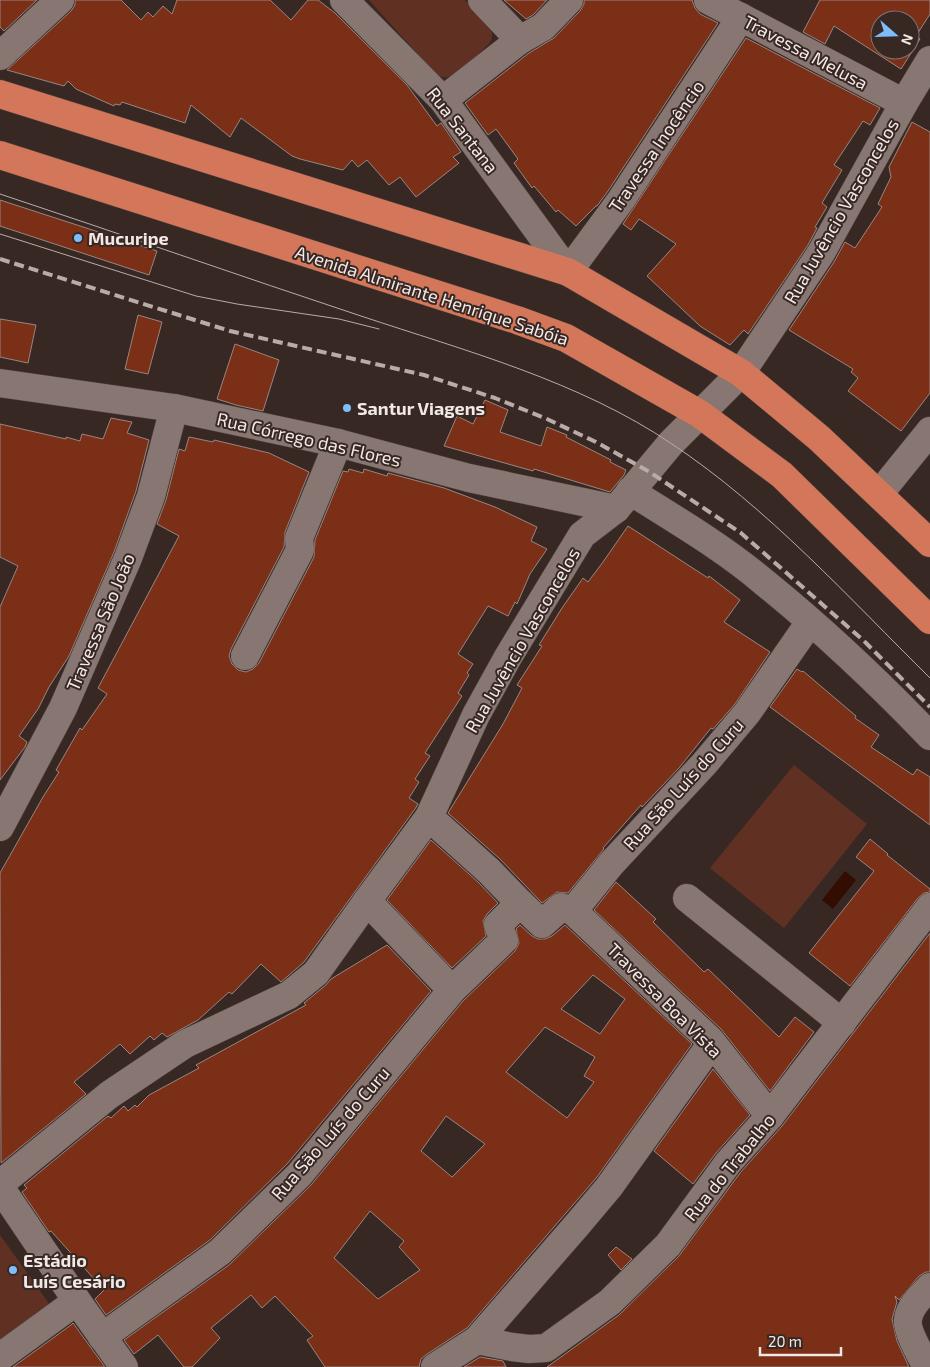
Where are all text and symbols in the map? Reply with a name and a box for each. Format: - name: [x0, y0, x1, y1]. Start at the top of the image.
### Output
- street label: Travessa Melusa: [740, 10, 872, 94]
- north arrow: [870, 10, 920, 60]
- text: N: [898, 32, 917, 47]
- street label: Travessa Inocêncio: [604, 76, 708, 216]
- street label: Rua Santana: [423, 83, 503, 177]
- street label: Rua Juvêncio Vasconcelos: [779, 115, 903, 307]
- place label: Mucuripe: [88, 227, 169, 249]
- marker: Mucuripe: [72, 232, 84, 244]
- street label: Avenida Almirante Henrique Sabóia: [292, 240, 572, 350]
- place label: Santur Viagens: [357, 397, 485, 419]
- marker: Santur Viagens: [341, 402, 353, 414]
- street label: Rua Córrego das Flores: [215, 407, 403, 471]
- street label: Rua Juvêncio Vasconcelos: [460, 544, 584, 736]
- street label: Travessa São João: [61, 550, 139, 694]
- street label: Rua São Luís do Curu: [618, 714, 748, 854]
- street label: Travessa Boa Vista: [603, 938, 727, 1062]
- street label: Rua São Luís do Curu: [266, 1062, 394, 1204]
- street label: Rua do Trabalho: [679, 1109, 779, 1225]
- place label: Estádio Luís Cesário: [23, 1249, 126, 1292]
- marker: Estádio Luís Cesário: [7, 1264, 19, 1276]
- scale bar: [760, 1324, 841, 1356]
- text: 20 m: [768, 1332, 802, 1350]

